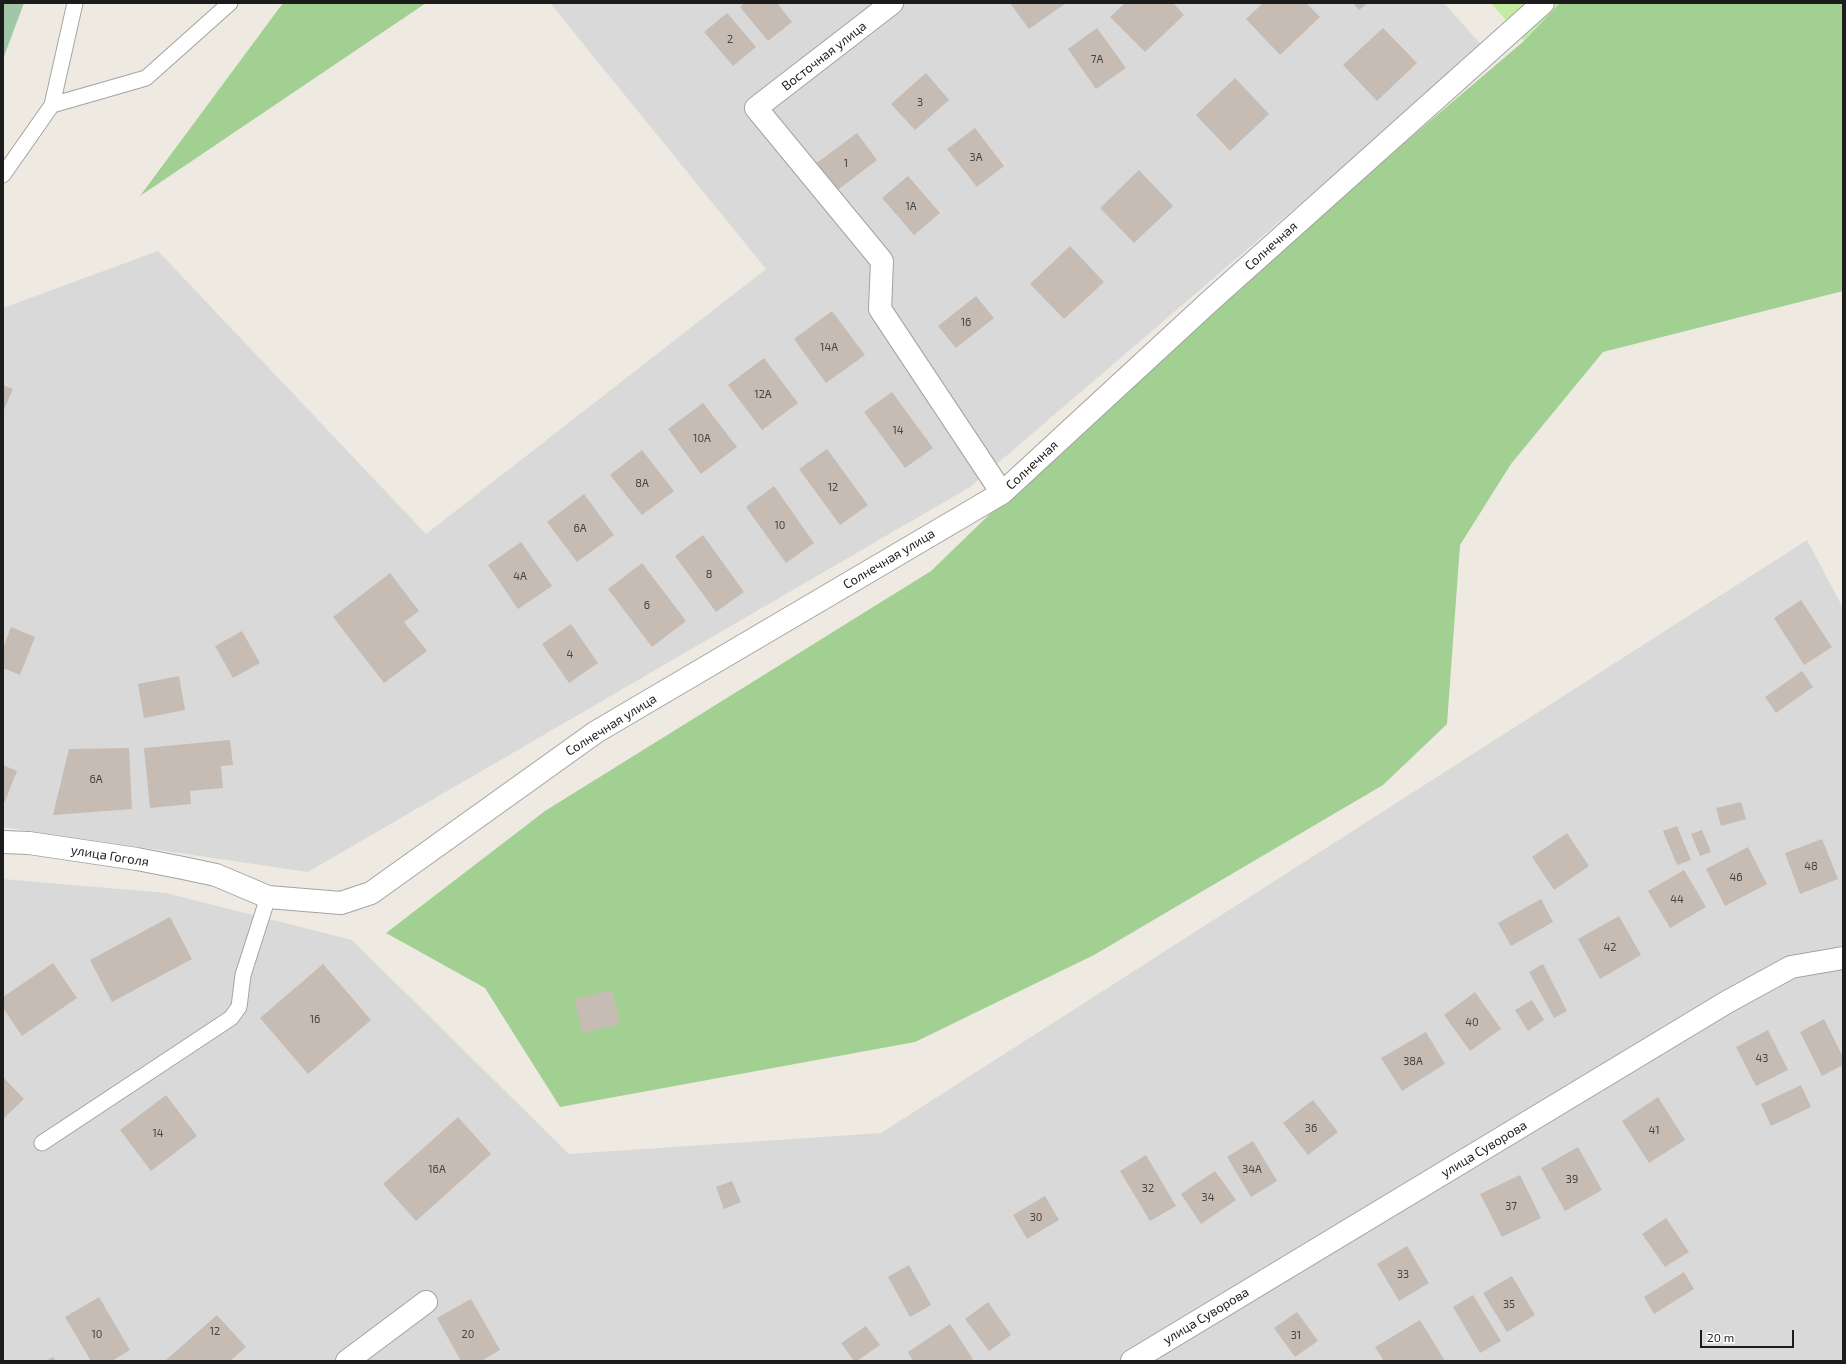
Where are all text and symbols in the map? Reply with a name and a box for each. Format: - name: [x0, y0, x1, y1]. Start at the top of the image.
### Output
- street label: Восточная улица: [778, 18, 870, 94]
- house number: 2: [727, 32, 733, 46]
- house number: 7А: [1091, 52, 1103, 66]
- house number: 3: [917, 95, 923, 109]
- house number: 3А: [970, 150, 982, 164]
- house number: 1: [844, 156, 848, 170]
- house number: 1А: [905, 199, 917, 213]
- street label: Солнечная: [1242, 218, 1300, 274]
- house number: 16: [961, 315, 971, 329]
- house number: 14А: [820, 340, 838, 354]
- house number: 12А: [754, 387, 772, 401]
- house number: 14: [892, 423, 904, 437]
- house number: 10А: [693, 431, 711, 445]
- street label: Солнечная: [1003, 437, 1061, 493]
- house number: 8А: [635, 476, 649, 490]
- house number: 12: [828, 480, 838, 494]
- house number: 10: [774, 518, 786, 532]
- house number: 6А: [573, 521, 587, 535]
- street label: Солнечная улица: [840, 525, 938, 593]
- house number: 8: [706, 567, 712, 581]
- house number: 4А: [513, 569, 527, 583]
- house number: 6: [644, 598, 650, 612]
- house number: 4: [567, 647, 573, 661]
- street label: Солнечная улица: [563, 691, 659, 759]
- house number: 6А: [89, 772, 103, 786]
- street label: улица Гоголя: [70, 842, 150, 870]
- house number: 48: [1804, 859, 1818, 873]
- house number: 46: [1729, 870, 1743, 884]
- house number: 44: [1670, 892, 1684, 906]
- house number: 42: [1604, 940, 1616, 954]
- house number: 16: [310, 1012, 320, 1026]
- house number: 40: [1465, 1015, 1479, 1029]
- house number: 43: [1756, 1051, 1768, 1065]
- house number: 38А: [1403, 1054, 1423, 1068]
- street label: улица Суворова: [1438, 1117, 1530, 1181]
- house number: 36: [1305, 1121, 1317, 1135]
- house number: 41: [1648, 1123, 1660, 1137]
- house number: 14: [152, 1126, 164, 1140]
- house number: 16А: [428, 1162, 446, 1176]
- house number: 34А: [1242, 1162, 1262, 1176]
- house number: 39: [1566, 1172, 1578, 1186]
- house number: 32: [1142, 1181, 1154, 1195]
- house number: 34: [1202, 1190, 1214, 1204]
- house number: 37: [1505, 1199, 1517, 1213]
- house number: 30: [1030, 1210, 1042, 1224]
- house number: 33: [1397, 1267, 1409, 1281]
- street label: улица Суворова: [1160, 1284, 1252, 1348]
- house number: 35: [1503, 1297, 1515, 1311]
- scale bar: [1702, 1322, 1796, 1348]
- house number: 12: [210, 1324, 220, 1338]
- house number: 10: [91, 1327, 103, 1341]
- house number: 20: [462, 1327, 474, 1341]
- house number: 31: [1291, 1328, 1301, 1342]
- text: 20 m: [1707, 1330, 1734, 1344]

